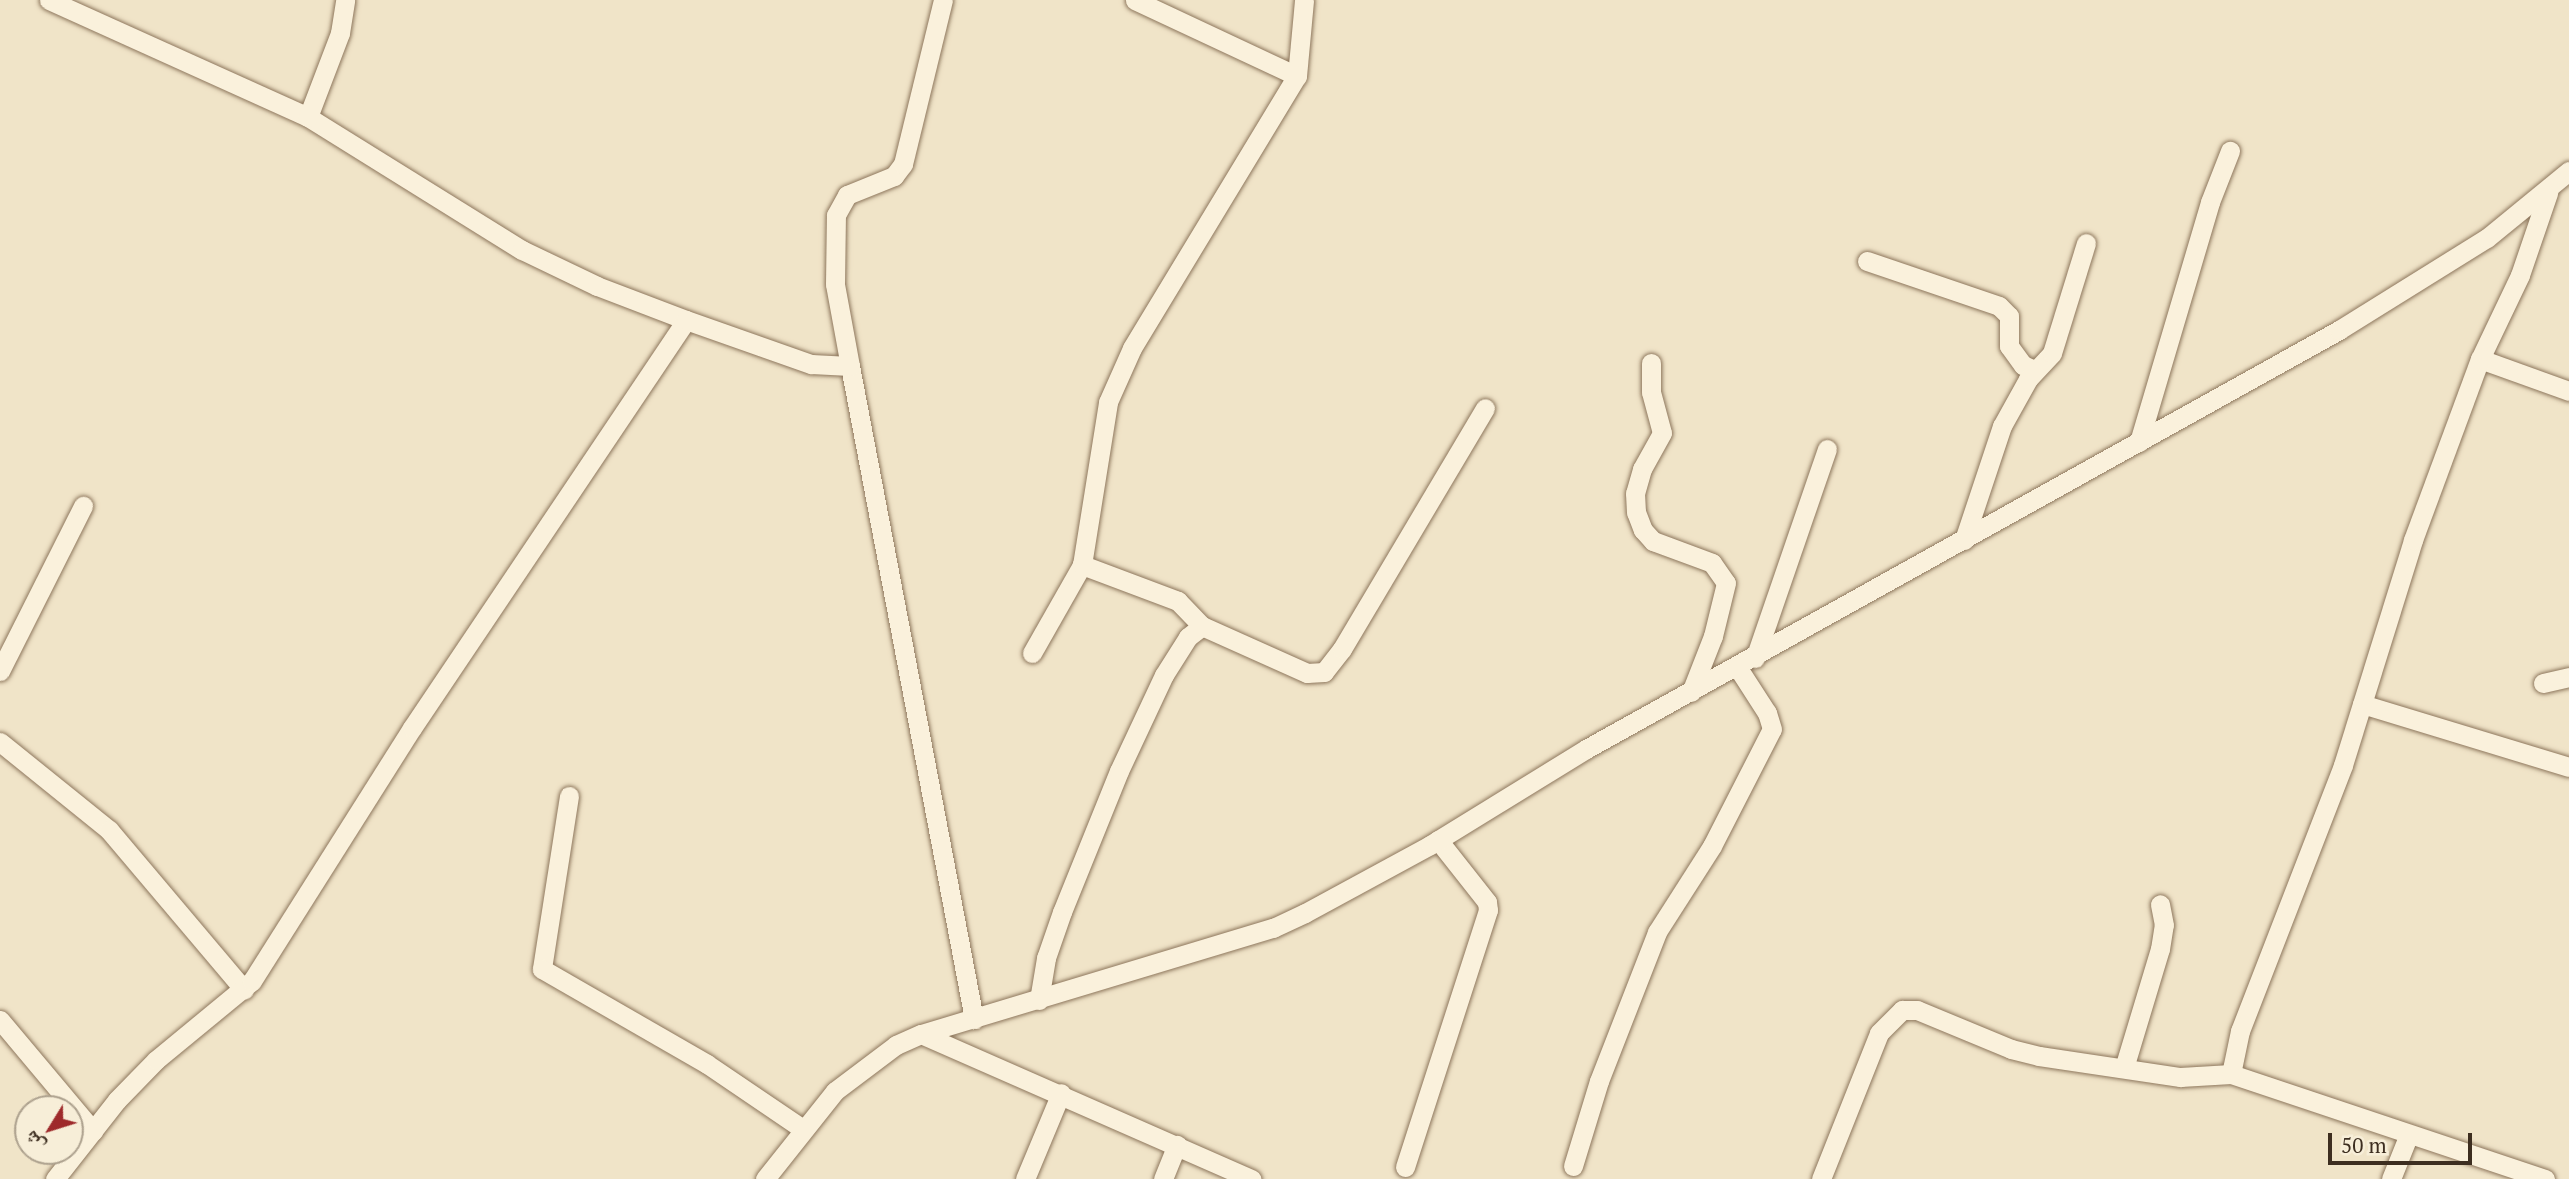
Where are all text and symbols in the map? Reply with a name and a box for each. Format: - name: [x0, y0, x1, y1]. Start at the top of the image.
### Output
- north arrow: [14, 1095, 84, 1165]
- scale bar: [2331, 1120, 2474, 1164]
- text: ش: [18, 1126, 50, 1158]
- text: 50 m: [2341, 1131, 2387, 1159]

